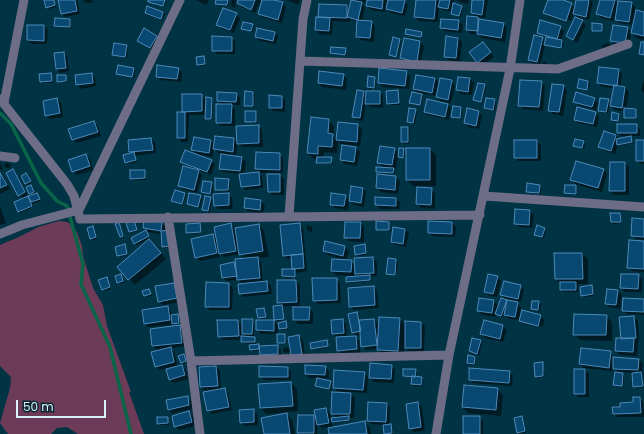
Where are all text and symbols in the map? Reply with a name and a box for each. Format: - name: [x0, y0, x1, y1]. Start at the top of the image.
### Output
- scale bar: [18, 392, 108, 418]
- text: 50 m: [23, 398, 54, 415]

